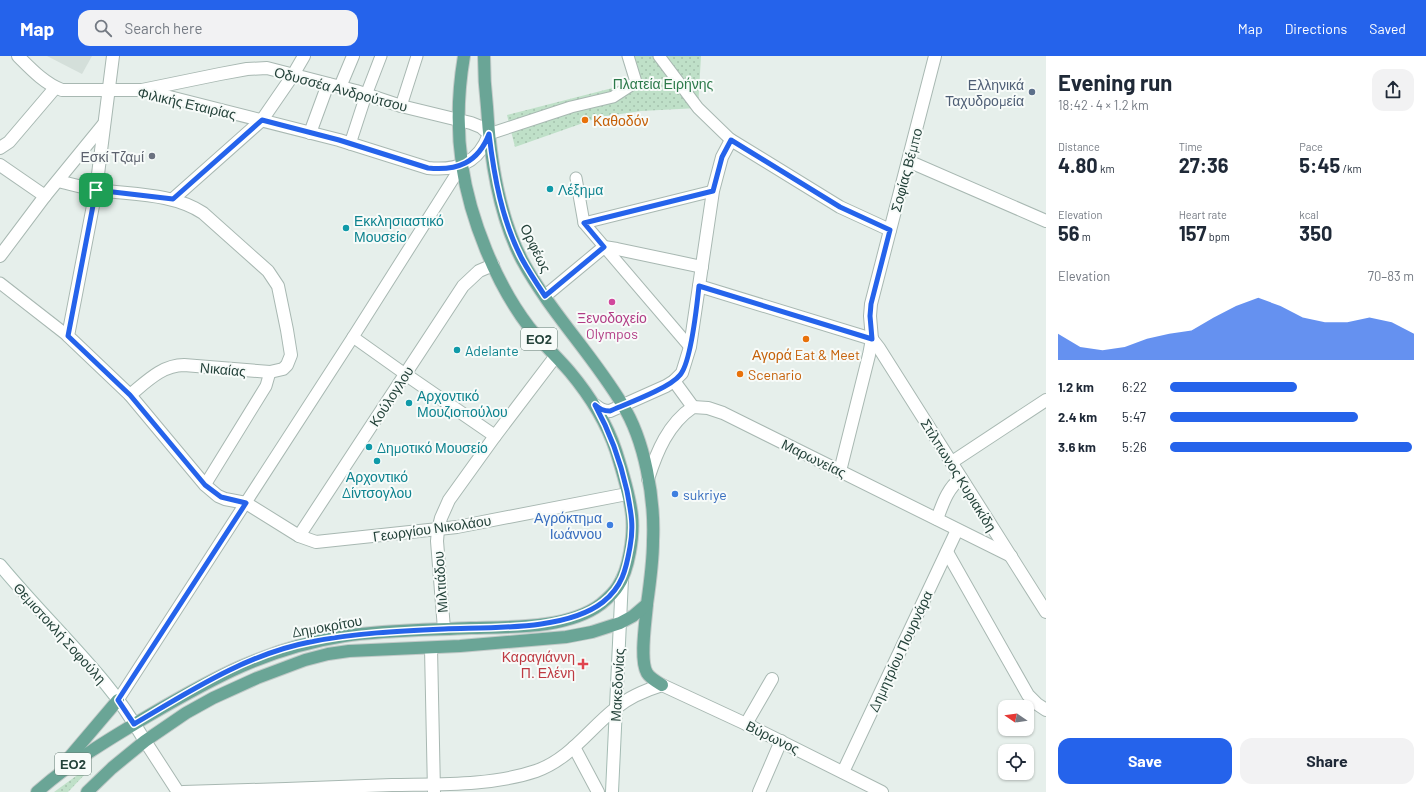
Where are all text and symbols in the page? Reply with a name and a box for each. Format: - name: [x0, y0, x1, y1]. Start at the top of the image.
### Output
- search box: [78, 10, 358, 46]
- text: Map: [20, 17, 54, 40]
- icon: search: [92, 17, 114, 39]
- text: Search here: [124, 19, 202, 37]
- text: Map: [1238, 20, 1263, 37]
- text: Directions: [1285, 20, 1347, 37]
- text: Saved: [1369, 20, 1406, 37]
- street label: Οδυσσέα Ανδρούτσου: [272, 63, 410, 115]
- text: Evening run: [1058, 69, 1172, 95]
- button: share: [1372, 69, 1414, 111]
- park label: Πλατεία Ειρήνης: [613, 75, 714, 92]
- place label: Ελληνικά Ταχυδρομεία: [945, 76, 1024, 109]
- street label: Φιλικής Εταιρίας: [136, 83, 238, 123]
- marker: Ελληνικά Ταχυδρομεία: [1027, 87, 1037, 97]
- text: 18:42 · 4 × 1.2 km: [1058, 97, 1149, 113]
- place label: Καθοδόν: [593, 112, 648, 129]
- marker: Καθοδόν: [580, 115, 590, 125]
- street label: Σοφίας Βέμπο: [887, 126, 925, 214]
- text: Distance: [1058, 140, 1100, 153]
- text: Time: [1179, 140, 1202, 153]
- text: Pace: [1299, 140, 1323, 153]
- place label: Εσκί Τζαμί: [80, 148, 144, 165]
- marker: Εσκί Τζαμί: [147, 151, 157, 161]
- text: 4.80: [1058, 153, 1098, 177]
- text: 27:36: [1179, 153, 1229, 177]
- text: 5:45: [1299, 153, 1340, 177]
- text: km: [1098, 162, 1115, 175]
- text: /km: [1340, 162, 1362, 175]
- pin: [79, 173, 113, 207]
- icon: arrive: [85, 179, 107, 201]
- place label: Λέξημα: [558, 181, 603, 198]
- marker: Λέξημα: [545, 184, 555, 194]
- text: Elevation: [1058, 208, 1102, 221]
- text: Heart rate: [1179, 208, 1227, 221]
- text: kcal: [1299, 208, 1319, 221]
- place label: Εκκλησιαστικό Μουσείο: [354, 212, 444, 245]
- street label: Ορφέως: [517, 221, 555, 275]
- text: 56: [1058, 221, 1080, 245]
- text: 157: [1179, 221, 1206, 245]
- text: 350: [1299, 221, 1332, 245]
- marker: Εκκλησιαστικό Μουσείο: [341, 223, 351, 233]
- text: m: [1080, 230, 1091, 243]
- text: bpm: [1206, 230, 1230, 243]
- text: Elevation: [1058, 268, 1110, 284]
- text: 70–83 m: [1368, 268, 1414, 284]
- marker: Ξενοδοχείο Olympos: [607, 297, 617, 307]
- place label: Ξενοδοχείο Olympos: [577, 309, 647, 342]
- road number: ΕΟ2: [521, 328, 557, 350]
- marker: Αγορά Eat & Meet: [801, 334, 811, 344]
- place label: Adelante: [465, 342, 519, 359]
- marker: Adelante: [452, 345, 462, 355]
- place label: Αγορά Eat & Meet: [752, 346, 860, 363]
- street label: Νικαίας: [199, 359, 247, 379]
- street label: Κούλογλου: [365, 363, 417, 429]
- place label: Scenario: [748, 366, 802, 383]
- marker: Scenario: [735, 369, 745, 379]
- text: 1.2 km: [1058, 379, 1094, 395]
- text: 6:22: [1122, 379, 1147, 395]
- place label: Αρχοντικό Μουζιοπούλου: [417, 387, 508, 420]
- marker: Αρχοντικό Μουζιοπούλου: [404, 398, 414, 408]
- text: 2.4 km: [1058, 409, 1097, 425]
- text: 5:47: [1122, 409, 1146, 425]
- street label: Στίλπωνος Κυριακίδη: [917, 415, 1001, 535]
- street label: Μαρωνείας: [779, 435, 849, 481]
- place label: Δημοτικό Μουσείο: [377, 439, 488, 456]
- text: 3.6 km: [1058, 439, 1096, 455]
- text: 5:26: [1122, 439, 1147, 455]
- marker: Δημοτικό Μουσείο: [364, 442, 374, 452]
- marker: Αρχοντικό Δίντσογλου: [372, 456, 382, 466]
- place label: Αρχοντικό Δίντσογλου: [342, 468, 412, 501]
- place label: sukriye: [683, 486, 727, 503]
- marker: sukriye: [670, 489, 680, 499]
- place label: Αγρόκτημα Ιωάννου: [534, 509, 602, 542]
- street label: Γεωργίου Νικολάου: [372, 511, 492, 545]
- marker: Αγρόκτημα Ιωάννου: [605, 520, 615, 530]
- street label: Μιλτιάδου: [429, 551, 451, 613]
- street label: Θεμιστοκλή Σοφούλη: [10, 579, 110, 687]
- street label: Δημητρίου Πουρνάρα: [864, 588, 936, 714]
- street label: Δημοκρίτου: [291, 611, 363, 641]
- place label: Καραγιάννη Π. Ελένη: [502, 648, 575, 681]
- street label: Μακεδονίας: [607, 648, 627, 722]
- marker: Καραγιάννη Π. Ελένη: [578, 659, 588, 669]
- north arrow: [998, 700, 1034, 736]
- map controls: [998, 700, 1034, 780]
- street label: Βύρωνος: [743, 717, 803, 757]
- button: Save: [1058, 738, 1232, 784]
- button: Share: [1240, 738, 1414, 784]
- button: locate: [998, 744, 1034, 780]
- road number: ΕΟ2: [55, 753, 91, 775]

